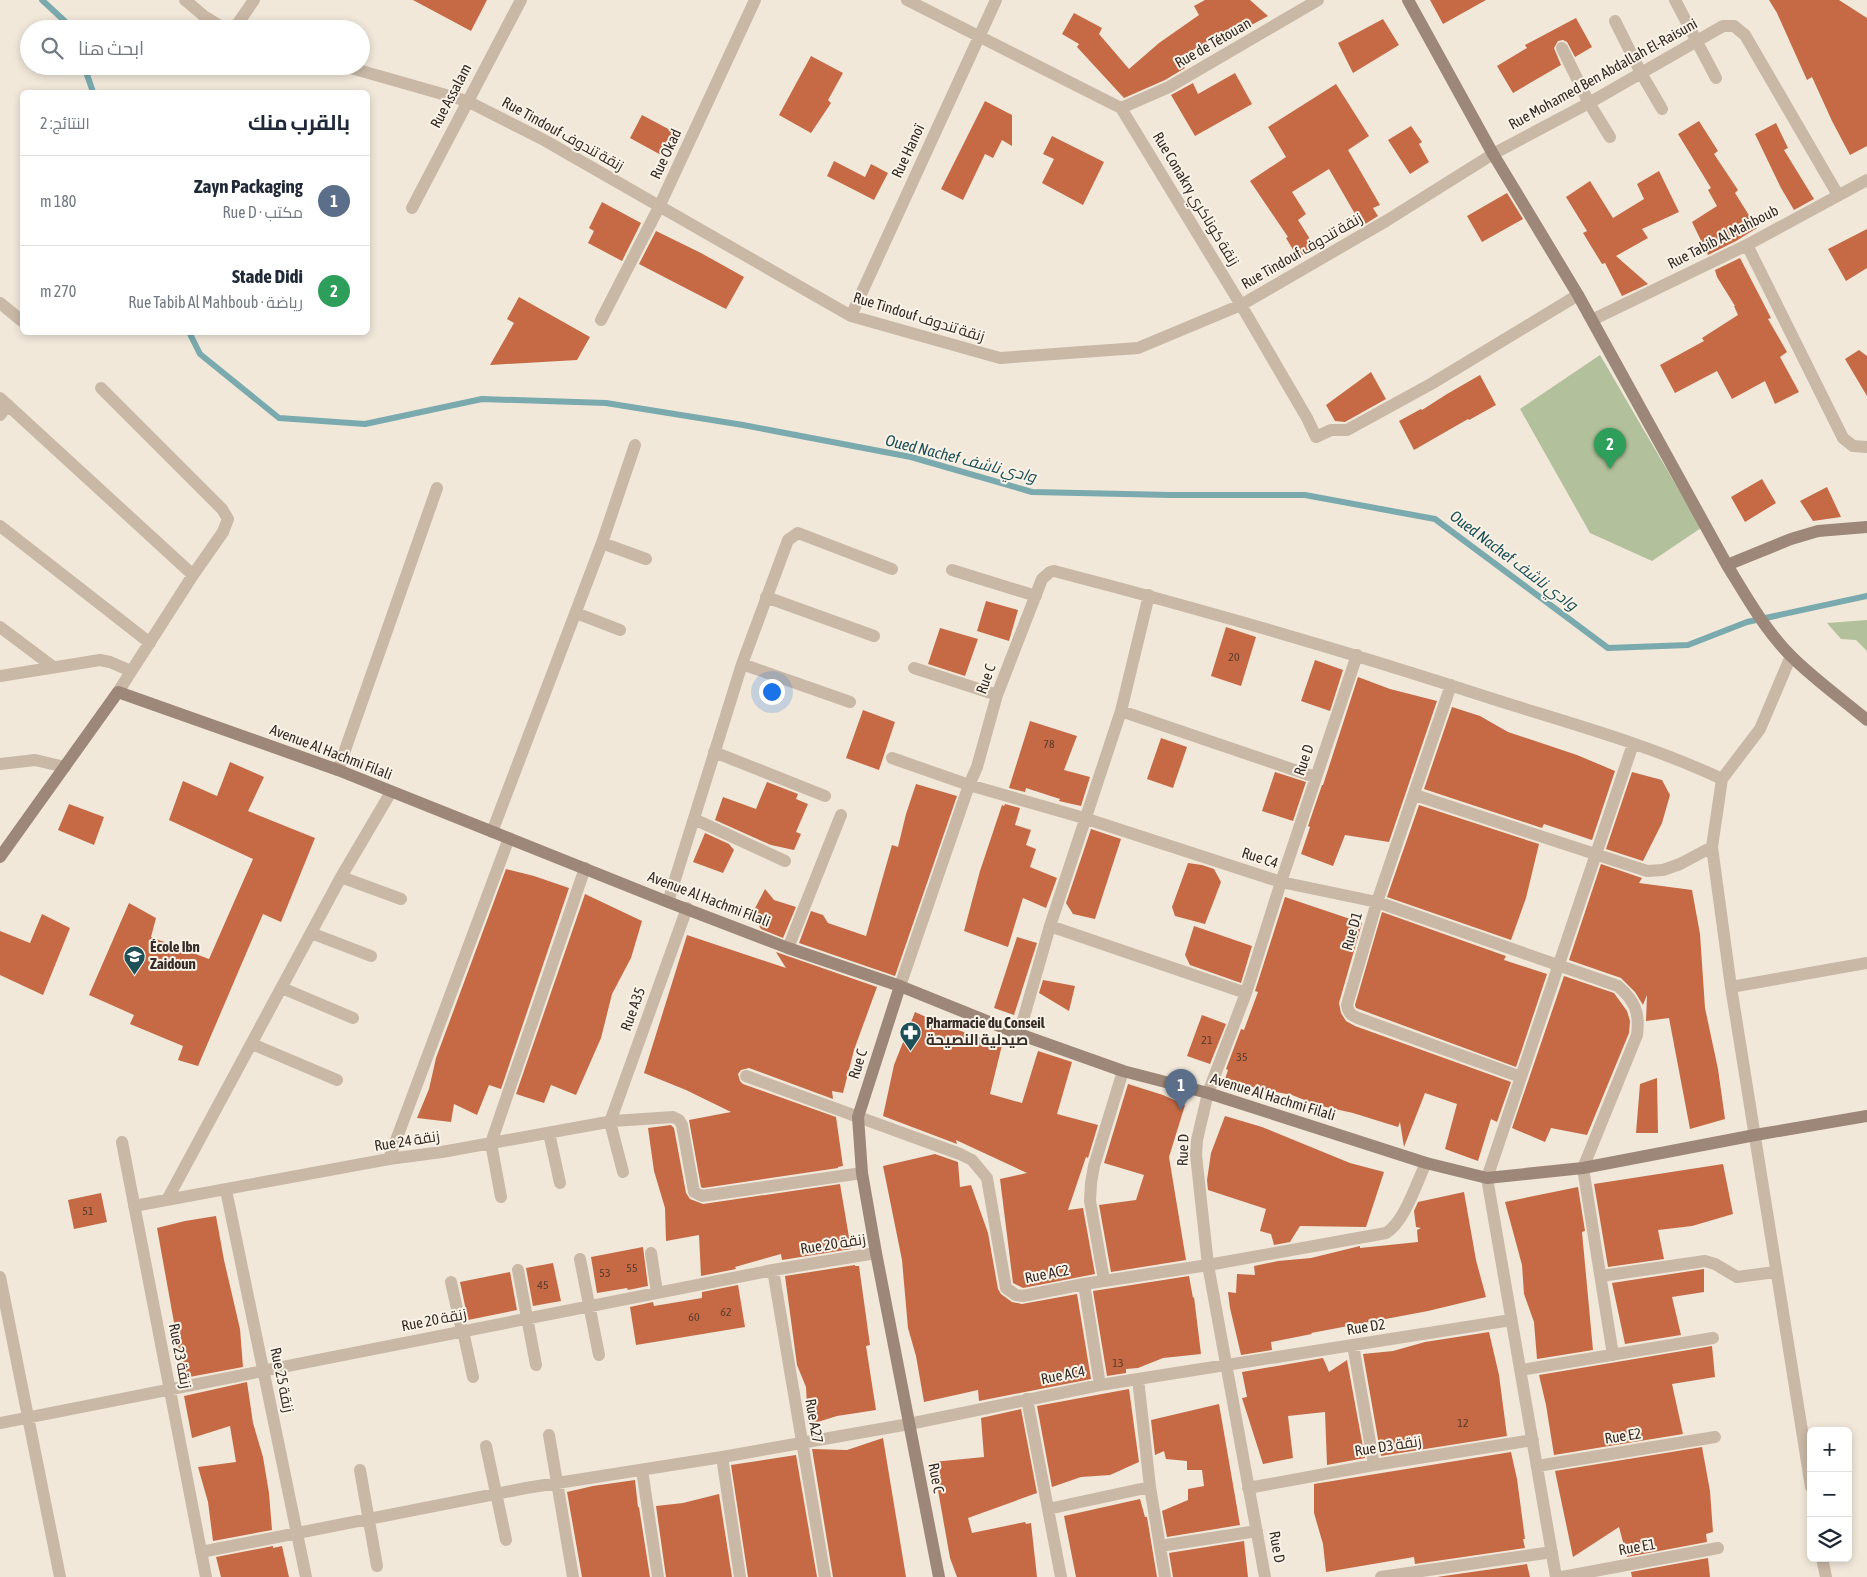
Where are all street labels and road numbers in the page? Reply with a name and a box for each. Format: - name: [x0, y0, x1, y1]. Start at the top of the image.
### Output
- street label: Rue de Tétouan: [1172, 14, 1254, 71]
- street label: Rue Mohamed Ben Abdallah El-Raisuni: [1505, 14, 1700, 133]
- street label: Rue Assalam: [427, 61, 475, 131]
- street label: Rue Tindouf زنقة تندوف: [499, 93, 627, 175]
- street label: Rue Hanoï: [888, 121, 928, 180]
- street label: Rue Okad: [647, 126, 684, 181]
- street label: Rue Conakry زنقة كوناكري: [1146, 129, 1243, 271]
- street label: Rue Tabib Al Mahboub: [1665, 201, 1781, 272]
- street label: Rue Tindouf زنقة تندوف: [1238, 209, 1366, 293]
- street label: Rue Tindouf زنقة تندوف: [851, 288, 987, 346]
- street label: Rue C: [972, 661, 999, 696]
- street label: Avenue Al Hachmi Filali: [268, 720, 395, 783]
- street label: Rue D: [1290, 742, 1317, 778]
- street label: Rue C4: [1240, 844, 1281, 871]
- street label: Avenue Al Hachmi Filali: [646, 867, 773, 930]
- street label: Rue D1: [1338, 910, 1365, 952]
- street label: Rue A35: [617, 985, 648, 1033]
- street label: Rue C: [845, 1047, 870, 1081]
- street label: Avenue Al Hachmi Filali: [1209, 1069, 1338, 1124]
- street label: Rue 24 زنقة: [373, 1127, 441, 1155]
- street label: Rue D: [1173, 1134, 1192, 1166]
- street label: Rue 20 زنقة: [799, 1230, 867, 1258]
- street label: Rue AC2: [1023, 1261, 1070, 1286]
- street label: Rue 20 زنقة: [400, 1305, 468, 1335]
- street label: Rue D2: [1345, 1315, 1387, 1338]
- street label: Rue 23 زنقة: [165, 1322, 195, 1390]
- street label: Rue 25 زنقة: [266, 1346, 298, 1414]
- street label: Rue AC4: [1039, 1362, 1086, 1387]
- street label: Rue A27: [802, 1397, 827, 1445]
- street label: Rue E2: [1603, 1424, 1643, 1447]
- street label: Rue D3 زنقة: [1353, 1432, 1423, 1460]
- street label: Rue C: [925, 1461, 948, 1495]
- street label: Rue D: [1266, 1530, 1289, 1564]
- street label: Rue E1: [1617, 1535, 1657, 1558]

